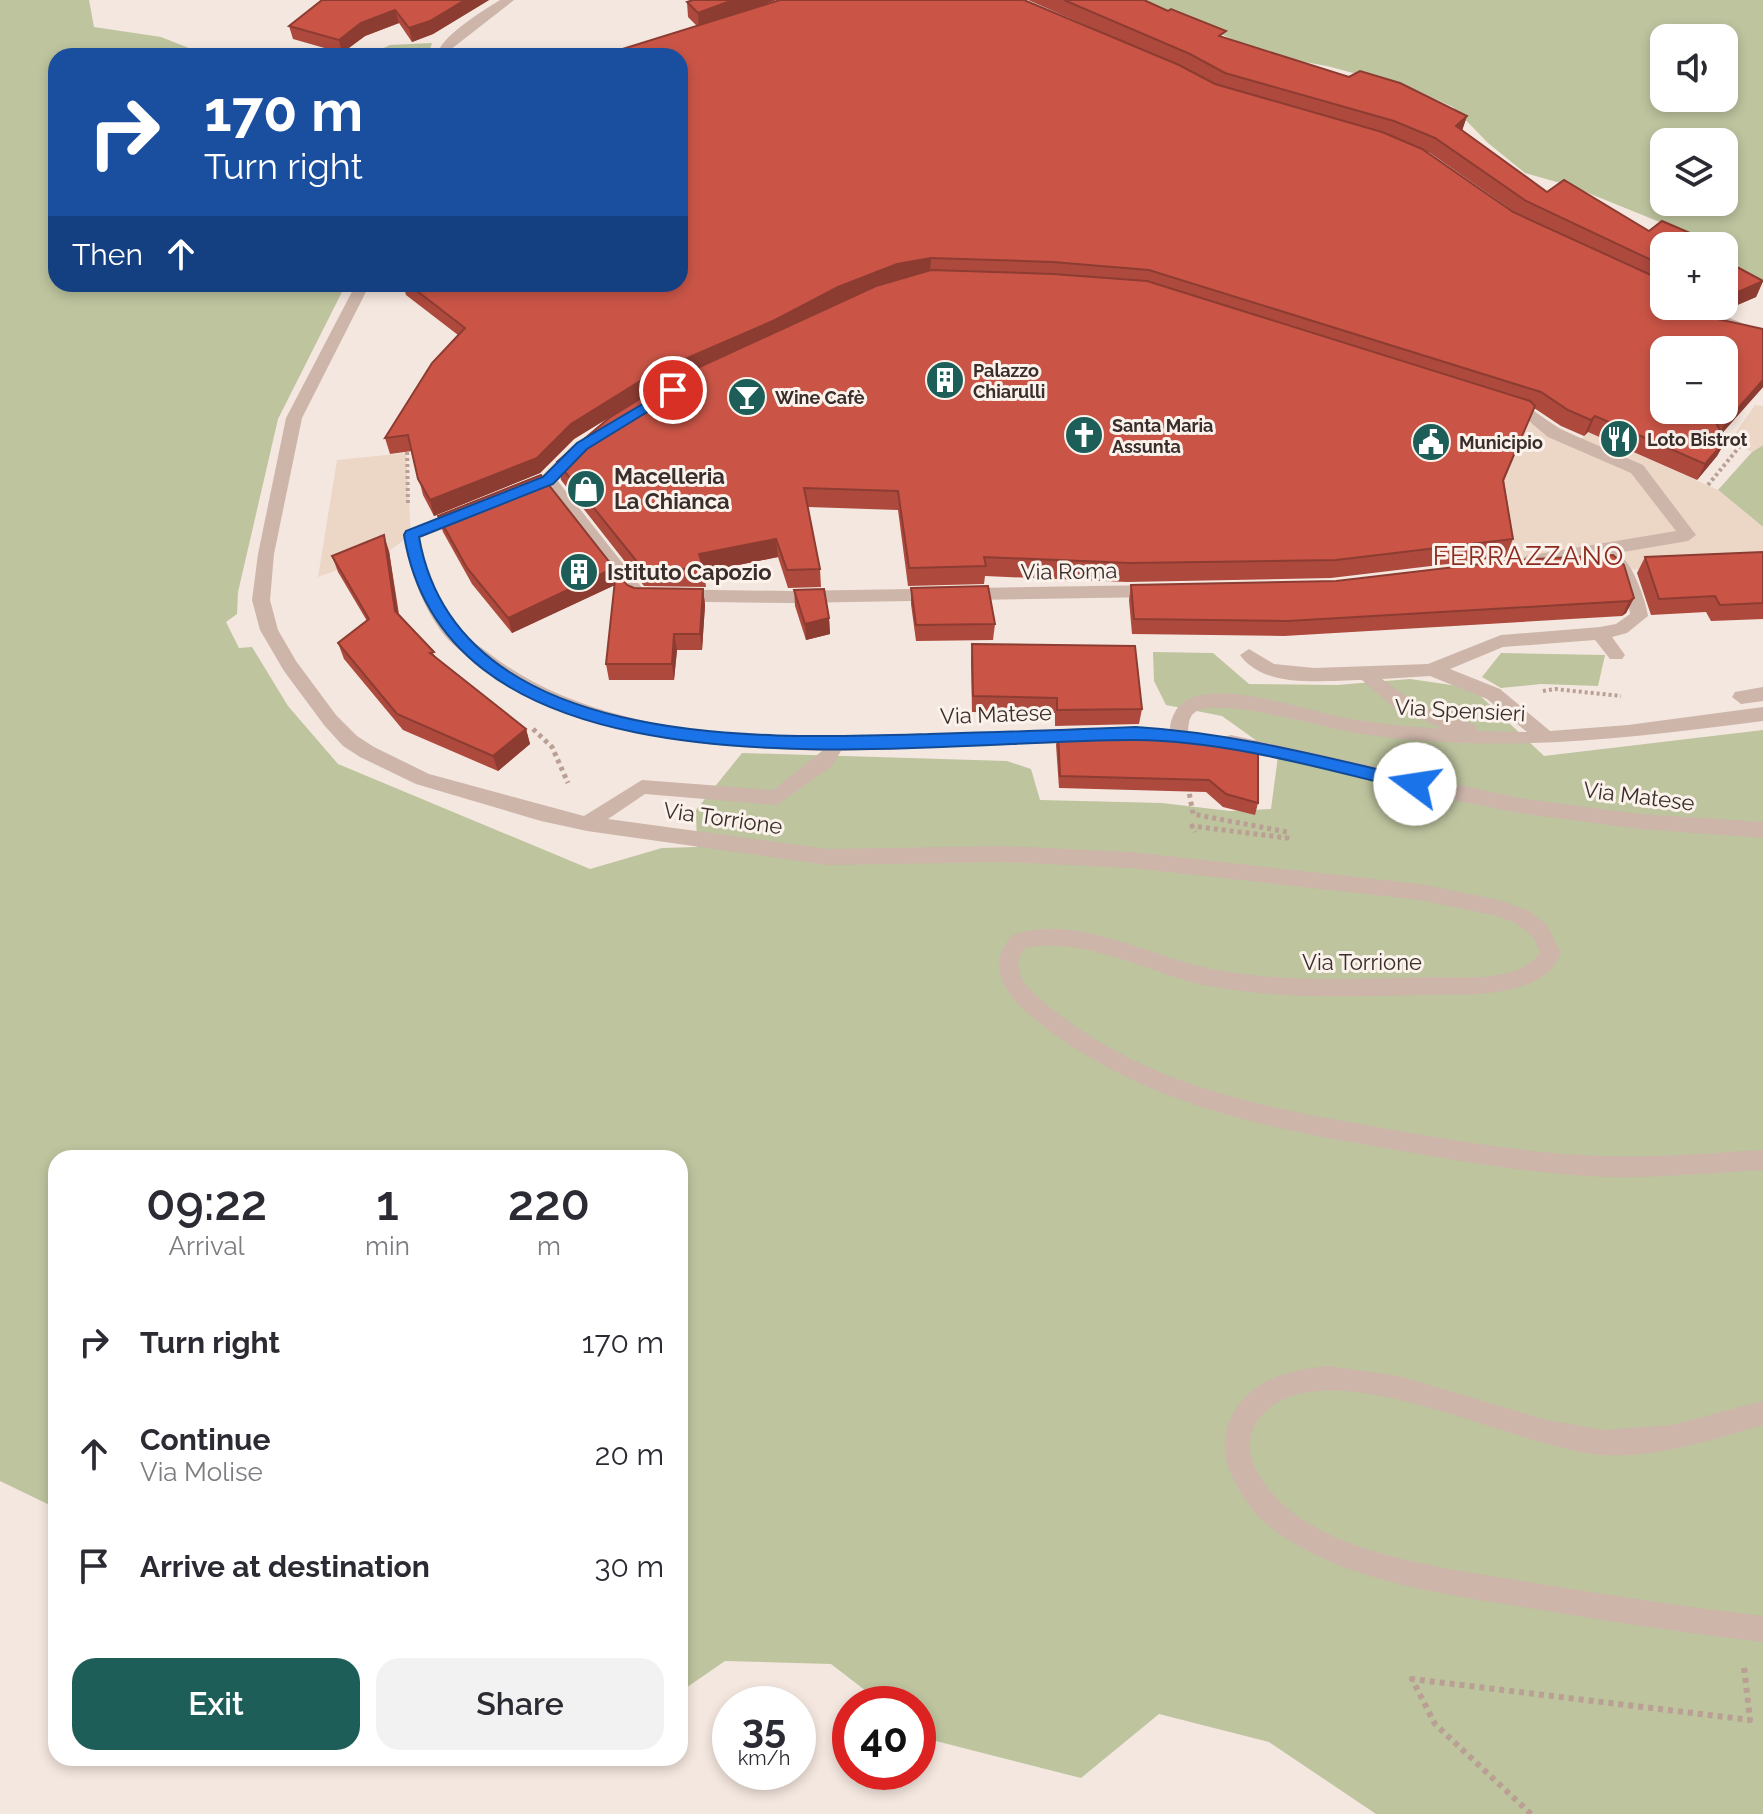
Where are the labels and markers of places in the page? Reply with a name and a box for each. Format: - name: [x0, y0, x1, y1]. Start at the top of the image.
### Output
- pin: [639, 356, 707, 424]
- building icon: Palazzo Chiarulli: [924, 359, 966, 401]
- place label: Palazzo Chiarulli: [973, 360, 1045, 402]
- bar icon: Wine Cafè: [726, 376, 768, 418]
- place label: Wine Cafè: [775, 387, 865, 408]
- church icon: Santa Maria Assunta: [1063, 414, 1105, 456]
- place label: Santa Maria Assunta: [1112, 415, 1213, 457]
- restaurant icon: Loto Bistrot: [1598, 418, 1640, 460]
- public building icon: Municipio: [1410, 421, 1452, 463]
- place label: Loto Bistrot: [1647, 429, 1747, 450]
- place label: Municipio: [1459, 432, 1543, 453]
- place label: Macelleria La Chianca: [614, 463, 730, 514]
- shop icon: Macelleria La Chianca: [565, 468, 607, 510]
- building icon: Istituto Capozio: [558, 551, 600, 593]
- place label: Istituto Capozio: [607, 559, 772, 585]

